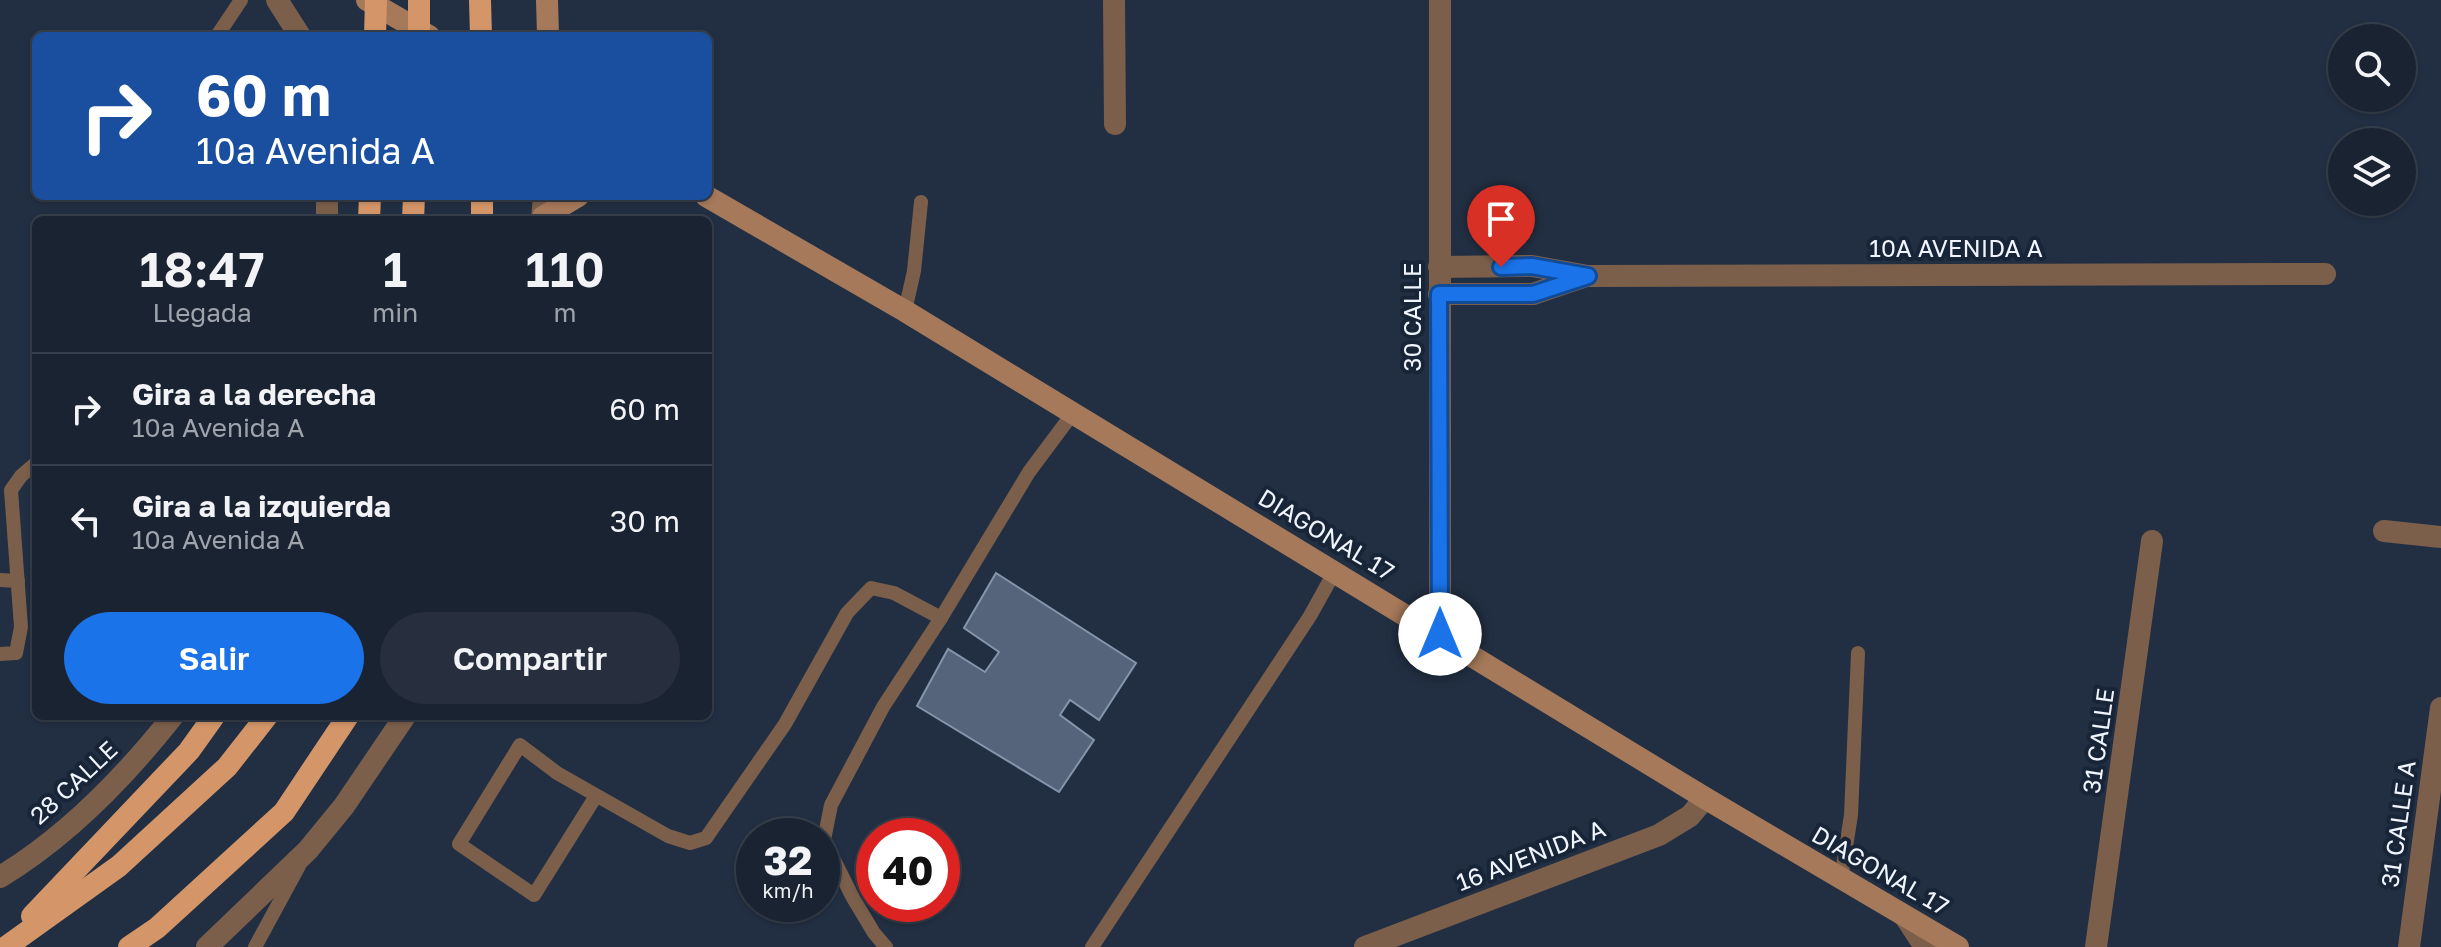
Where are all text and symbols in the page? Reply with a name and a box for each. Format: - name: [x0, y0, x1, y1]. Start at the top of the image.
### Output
- map controls: [2328, 24, 2416, 216]
- button: search: [2328, 24, 2416, 112]
- text: 60 m: [196, 61, 331, 128]
- icon: right: [64, 64, 168, 168]
- button: layers: [2328, 128, 2416, 216]
- text: 10a Avenida A: [196, 129, 435, 172]
- pin: [1467, 185, 1535, 267]
- icon: arrive: [1479, 197, 1523, 241]
- street label: 10A AVENIDA A: [1869, 233, 2043, 262]
- text: 18:47: [139, 240, 265, 298]
- text: 1: [383, 240, 407, 298]
- text: 110: [526, 240, 605, 298]
- street label: 30 CALLE: [1397, 263, 1426, 371]
- text: Llegada: [153, 297, 252, 328]
- text: min: [372, 297, 418, 328]
- text: m: [554, 297, 577, 328]
- text: Gira a la derecha: [132, 376, 376, 412]
- icon: right: [64, 387, 108, 431]
- text: 60 m: [609, 391, 680, 427]
- text: 10a Avenida A: [132, 412, 304, 443]
- street label: DIAGONAL 17: [1254, 482, 1400, 586]
- text: Gira a la izquierda: [132, 488, 391, 524]
- icon: left: [64, 499, 108, 543]
- text: 30 m: [610, 503, 680, 539]
- text: 10a Avenida A: [132, 524, 304, 555]
- position arrow: [1398, 592, 1482, 676]
- button: Salir: [64, 612, 364, 704]
- button: Compartir: [380, 612, 680, 704]
- street label: 31 CALLE: [2076, 686, 2119, 795]
- street label: 28 CALLE: [23, 734, 123, 830]
- street label: 31 CALLE A: [2374, 759, 2421, 889]
- street label: 16 AVENIDA A: [1452, 813, 1609, 896]
- speed limit sign: 40: [856, 818, 960, 922]
- street label: DIAGONAL 17: [1807, 819, 1954, 921]
- text: 32: [764, 836, 812, 884]
- text: km/h: [763, 878, 813, 902]

